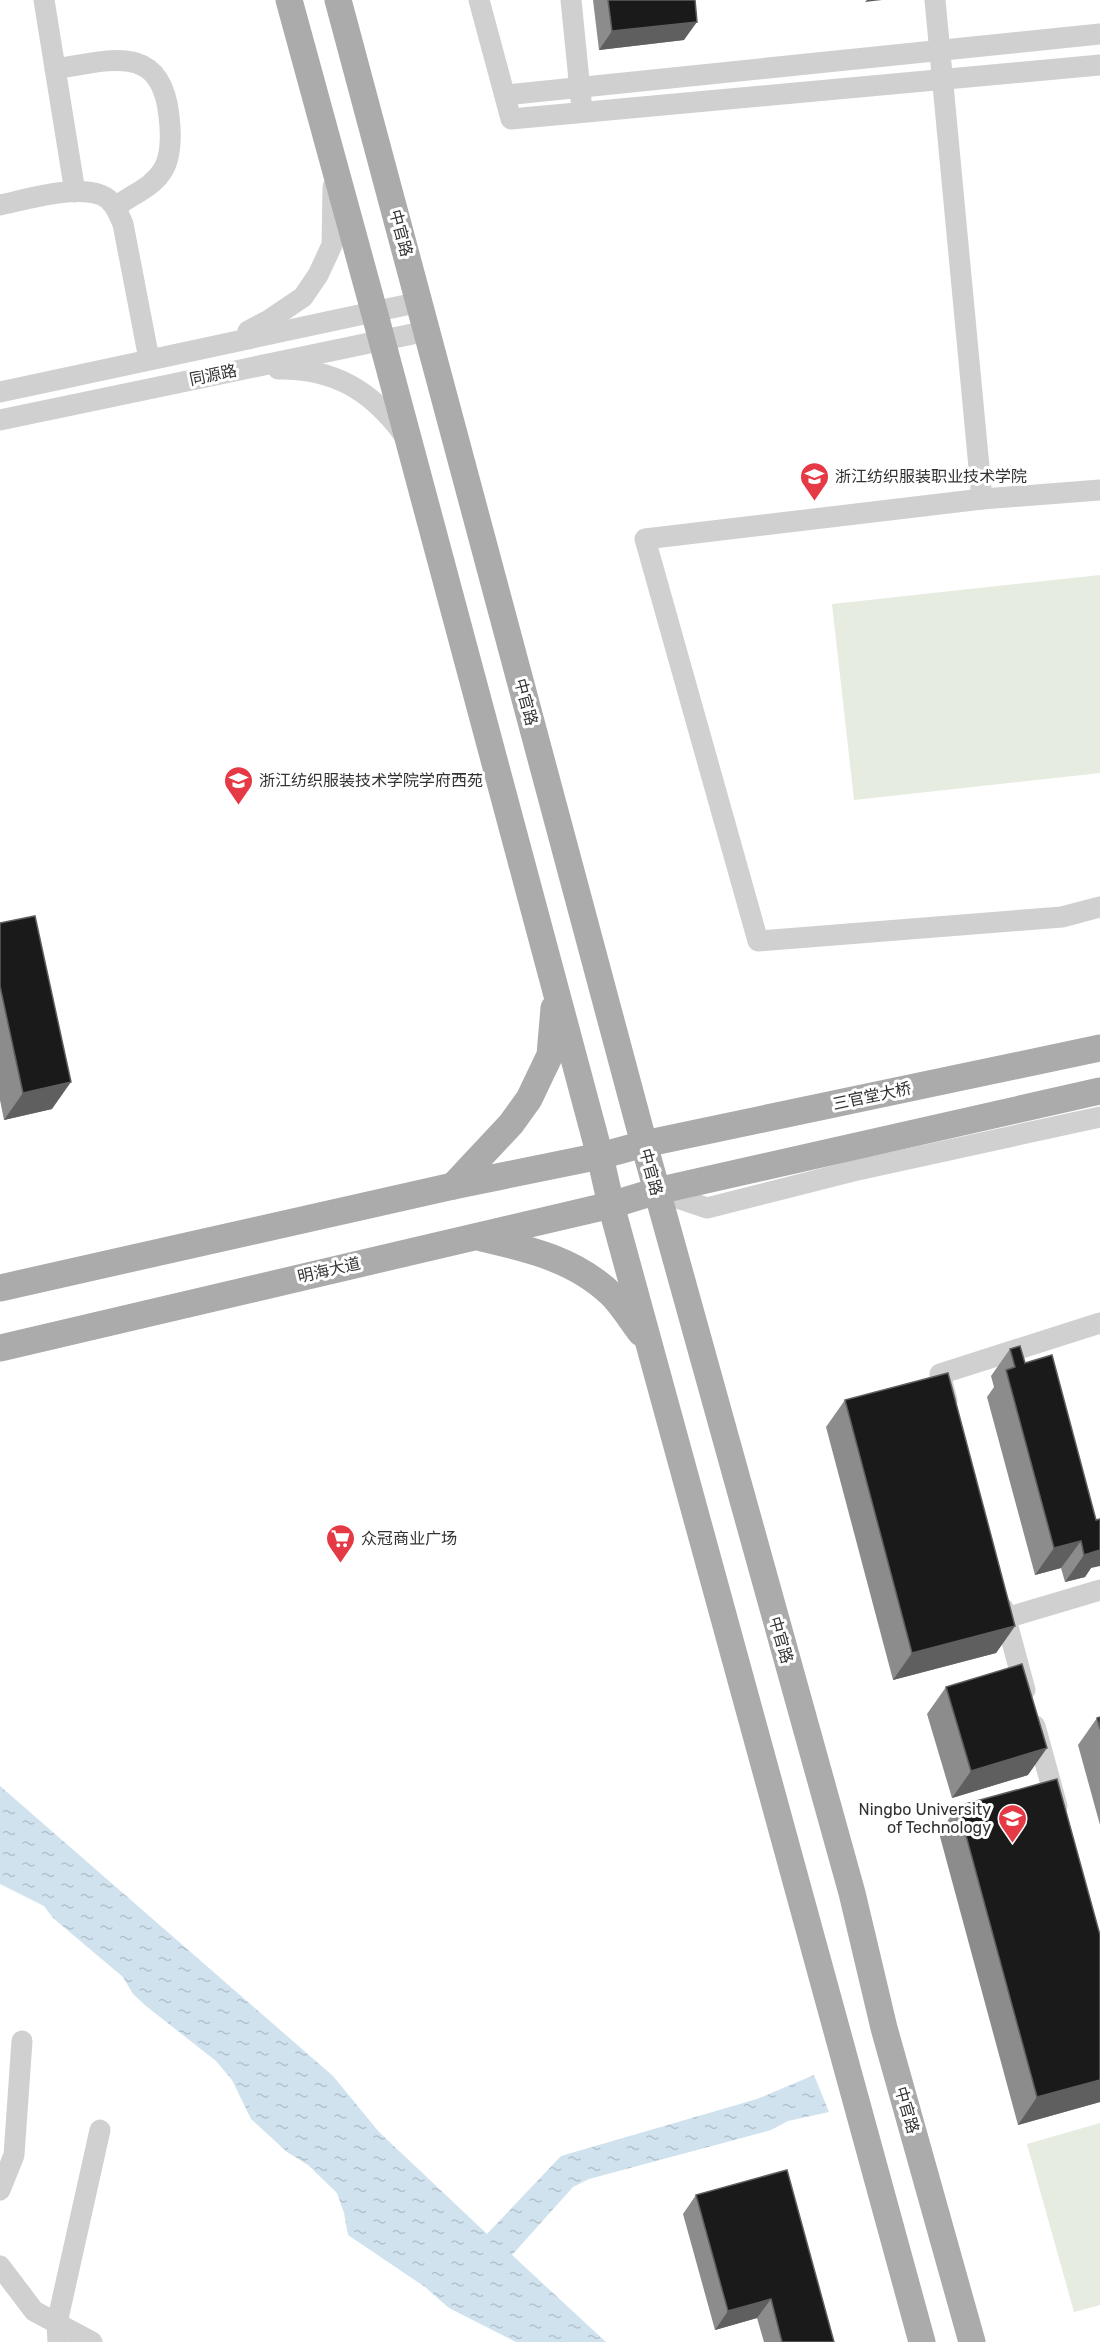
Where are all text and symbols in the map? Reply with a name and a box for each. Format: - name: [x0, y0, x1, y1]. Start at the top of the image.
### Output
- street label: 中官路: [386, 207, 416, 259]
- street label: 同源路: [188, 361, 238, 389]
- school or university icon: 浙江纺织服装职业技术学院: [798, 460, 830, 502]
- place label: 浙江纺织服装职业技术学院: [835, 467, 1027, 486]
- street label: 中官路: [511, 676, 541, 728]
- school or university icon: 浙江纺织服装技术学院学府西苑: [222, 764, 254, 806]
- place label: 浙江纺织服装技术学院学府西苑: [259, 771, 483, 790]
- street label: 三官堂大桥: [831, 1078, 913, 1114]
- street label: 中官路: [636, 1146, 666, 1198]
- street label: 明海大道: [296, 1254, 362, 1286]
- supermarket icon: 众冠商业广场: [324, 1522, 356, 1564]
- place label: 众冠商业广场: [361, 1529, 457, 1548]
- street label: 中官路: [765, 1614, 797, 1666]
- place label: Ningbo University of Technology: [859, 1800, 991, 1837]
- school or university icon: Ningbo University of Technology: [996, 1802, 1028, 1844]
- street label: 中官路: [891, 2084, 923, 2136]

